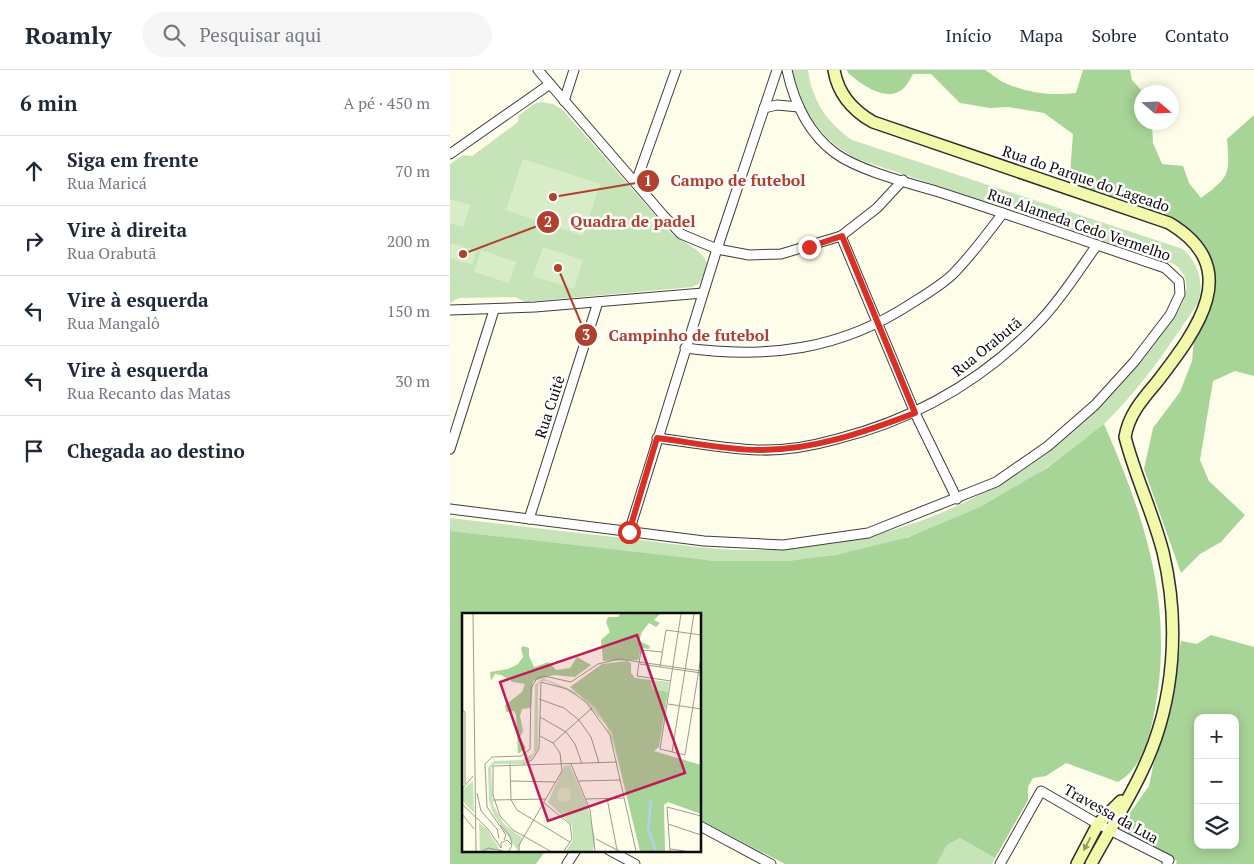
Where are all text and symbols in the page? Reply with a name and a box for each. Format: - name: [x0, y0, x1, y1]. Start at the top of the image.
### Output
- search box: [142, 12, 492, 57]
- text: Roamly: [25, 19, 112, 51]
- icon: search: [160, 21, 188, 49]
- text: Pesquisar aqui: [200, 22, 322, 47]
- text: Início: [945, 23, 991, 47]
- text: Mapa: [1019, 23, 1063, 47]
- text: Sobre: [1091, 23, 1137, 47]
- text: Contato: [1165, 23, 1229, 47]
- north arrow: [1134, 85, 1179, 130]
- text: 6 min: [20, 89, 77, 117]
- text: A pé · 450 m: [343, 92, 430, 114]
- street label: Rua do Parque do Lageado: [1000, 140, 1173, 216]
- text: Siga em frente: [67, 147, 199, 172]
- icon: ahead: [20, 157, 48, 185]
- text: 70 m: [395, 160, 430, 182]
- callout: Campo de futebol: [635, 165, 815, 196]
- text: Campo de futebol: [670, 169, 806, 191]
- text: 1: [644, 170, 652, 190]
- text: Rua Maricá: [67, 172, 147, 194]
- street label: Rua Alameda Cedo Vermelho: [985, 183, 1174, 265]
- callout: Quadra de padel: [535, 206, 706, 237]
- text: Quadra de padel: [570, 210, 696, 232]
- text: 2: [544, 211, 552, 231]
- text: Vire à direita: [67, 217, 187, 242]
- icon: right: [20, 227, 48, 255]
- text: 200 m: [387, 230, 430, 252]
- route end: [798, 236, 821, 259]
- text: Rua Orabutã: [67, 242, 156, 264]
- text: Vire à esquerda: [67, 287, 209, 312]
- icon: left: [20, 297, 48, 325]
- text: 150 m: [387, 300, 430, 322]
- text: Rua Mangalô: [67, 312, 160, 334]
- street label: Rua Orabutã: [948, 312, 1026, 380]
- callout: Campinho de futebol: [574, 320, 780, 351]
- text: 3: [582, 324, 590, 344]
- text: Campinho de futebol: [608, 324, 770, 346]
- text: Vire à esquerda: [67, 357, 209, 382]
- icon: left: [20, 367, 48, 395]
- text: 30 m: [395, 370, 430, 392]
- street label: Rua Cuitê: [529, 373, 569, 441]
- text: Rua Recanto das Matas: [67, 382, 231, 404]
- icon: arrive: [20, 437, 48, 465]
- text: Chegada ao destino: [67, 438, 245, 463]
- route start: [618, 521, 641, 544]
- inset map: [462, 613, 701, 852]
- map controls: [1194, 714, 1239, 849]
- button: +: [1194, 714, 1239, 759]
- button: −: [1194, 759, 1239, 804]
- street label: Travessa da Lua: [1061, 779, 1163, 848]
- button: layers: [1194, 804, 1239, 849]
- one-way arrow: [1083, 837, 1091, 851]

